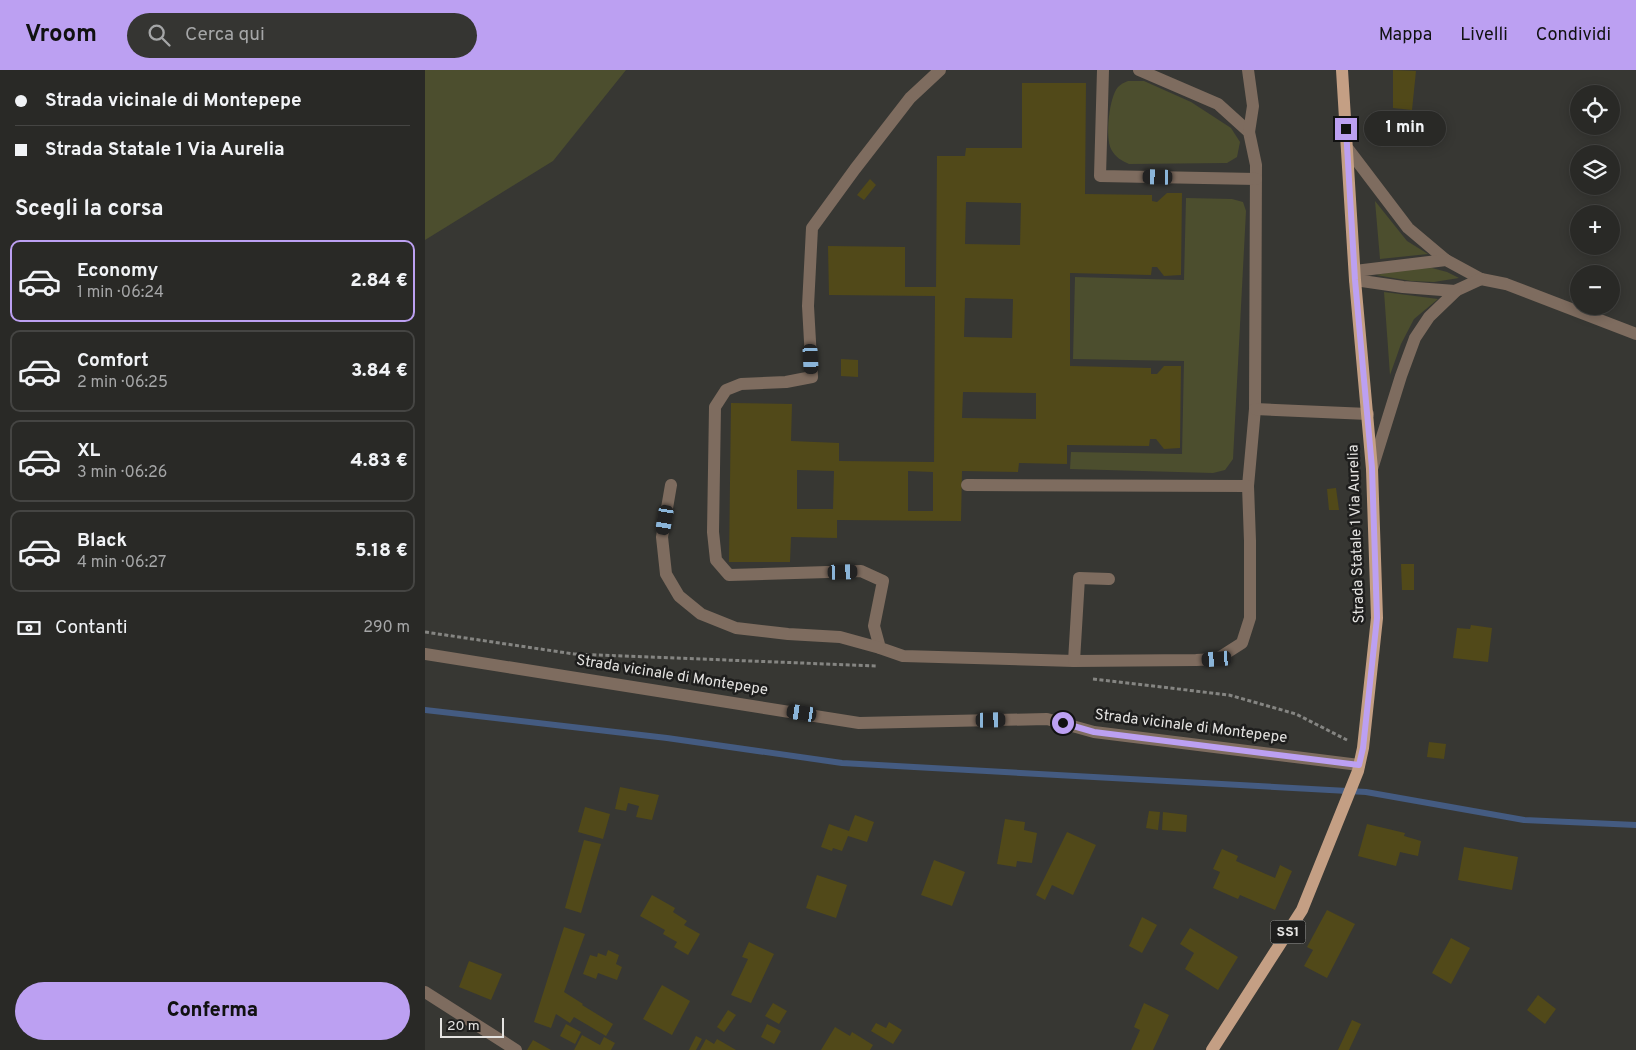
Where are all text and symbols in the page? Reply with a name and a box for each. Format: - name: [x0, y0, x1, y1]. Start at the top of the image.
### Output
- search box: [127, 13, 477, 58]
- text: Vroom: [25, 20, 97, 50]
- icon: search: [145, 21, 173, 49]
- text: Cerca qui: [185, 23, 265, 47]
- text: Mappa: [1379, 24, 1432, 47]
- text: Livelli: [1460, 24, 1508, 47]
- text: Condividi: [1536, 24, 1611, 47]
- map controls: [1570, 85, 1620, 315]
- button: locate: [1570, 85, 1620, 135]
- text: Strada vicinale di Montepepe: [45, 89, 302, 113]
- callout: 1 min: [1363, 112, 1446, 146]
- route end: [1335, 118, 1357, 140]
- text: 1 min: [1385, 118, 1425, 138]
- text: Strada Statale 1 Via Aurelia: [45, 138, 285, 162]
- button: layers: [1570, 145, 1620, 195]
- car: [1142, 169, 1173, 185]
- text: Scegli la corsa: [15, 196, 164, 223]
- button: +: [1570, 205, 1620, 255]
- icon: car: [17, 259, 62, 304]
- text: Economy: [77, 259, 158, 283]
- button: −: [1570, 265, 1620, 315]
- text: 2.84 €: [350, 269, 408, 293]
- text: 1 min · 06:24: [77, 283, 164, 303]
- car: [802, 344, 819, 374]
- icon: car: [17, 349, 62, 394]
- text: Comfort: [77, 349, 149, 373]
- text: 3.84 €: [351, 359, 408, 383]
- text: 2 min · 06:25: [77, 373, 168, 393]
- icon: car: [17, 439, 62, 484]
- text: XL: [77, 439, 100, 463]
- street label: Strada Statale 1 Via Aurelia: [1344, 444, 1370, 624]
- text: 4.83 €: [350, 449, 408, 473]
- text: 3 min · 06:26: [77, 463, 167, 483]
- car: [655, 504, 674, 536]
- icon: car: [17, 529, 62, 574]
- text: Black: [77, 529, 127, 553]
- text: 5.18 €: [355, 539, 408, 563]
- text: 4 min · 06:27: [77, 553, 166, 573]
- car: [827, 564, 858, 580]
- icon: cash: [15, 614, 43, 642]
- text: Contanti: [55, 616, 128, 640]
- text: 290 m: [363, 618, 410, 638]
- car: [1201, 650, 1232, 668]
- street label: Strada vicinale di Montepepe: [575, 651, 769, 701]
- car: [786, 703, 817, 723]
- street label: Strada vicinale di Montepepe: [1094, 706, 1288, 748]
- car: [975, 712, 1006, 728]
- route start: [1052, 712, 1074, 734]
- road number: SS1: [1271, 920, 1305, 944]
- button: Conferma: [15, 982, 410, 1040]
- scale bar: [440, 1015, 504, 1038]
- text: 20 m: [447, 1018, 480, 1035]

